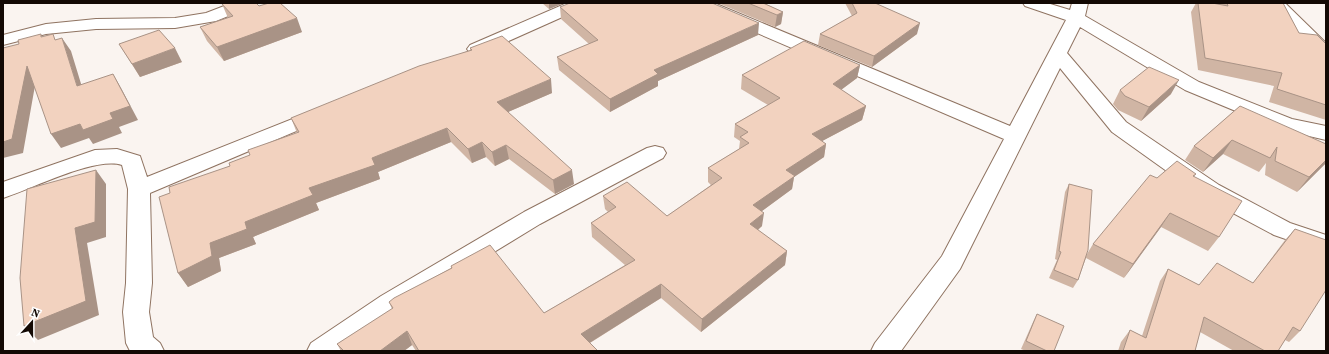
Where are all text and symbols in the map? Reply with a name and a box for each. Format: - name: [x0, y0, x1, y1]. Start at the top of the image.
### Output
- north arrow: [12, 302, 52, 342]
- text: N: [29, 305, 42, 322]

